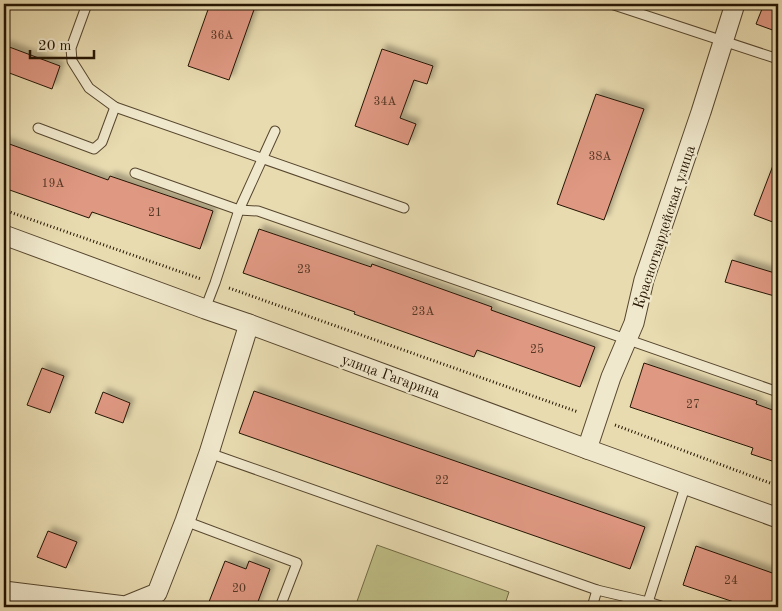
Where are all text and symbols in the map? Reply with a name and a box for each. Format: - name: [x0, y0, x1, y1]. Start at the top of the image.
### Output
- scale bar: [30, 28, 94, 60]
- house number: 36А: [210, 30, 234, 42]
- text: 20 m: [38, 39, 72, 54]
- house number: 34А: [373, 96, 397, 108]
- street label: Красногвардейская улица: [632, 143, 699, 311]
- house number: 38А: [588, 151, 612, 163]
- house number: 19А: [41, 178, 65, 190]
- house number: 21: [148, 207, 162, 219]
- house number: 23: [297, 264, 311, 276]
- house number: 23А: [411, 306, 435, 318]
- house number: 25: [530, 343, 544, 356]
- street label: улица Гагарина: [339, 353, 442, 402]
- house number: 27: [686, 399, 700, 411]
- house number: 22: [435, 475, 449, 487]
- house number: 24: [724, 575, 738, 587]
- house number: 20: [232, 583, 246, 595]

